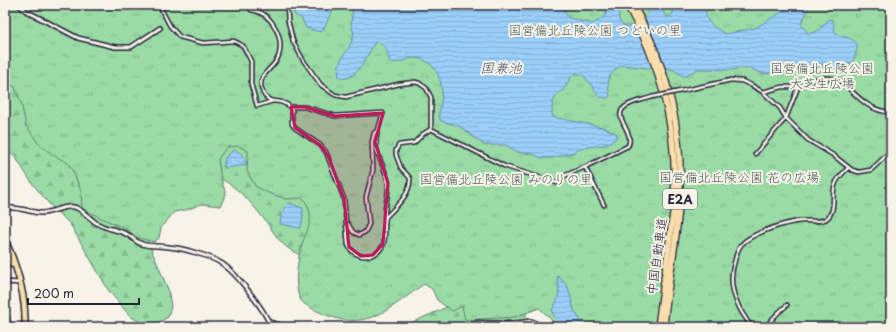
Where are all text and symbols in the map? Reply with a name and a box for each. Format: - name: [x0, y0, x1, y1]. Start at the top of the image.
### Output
- park label: 国営備北丘陵公園 つどいの里: [508, 20, 682, 39]
- water label: 国兼池: [480, 57, 523, 78]
- park label: 国営備北丘陵公園 大芝生広場: [770, 58, 874, 92]
- park label: 国営備北丘陵公園 花の広場: [659, 167, 819, 186]
- park label: 国営備北丘陵公園 みのりの里: [419, 169, 593, 188]
- road number: E2A: [663, 189, 697, 209]
- street label: 中国自動車道: [641, 216, 671, 296]
- scale bar: [28, 280, 139, 306]
- text: 200 m: [34, 284, 74, 302]

